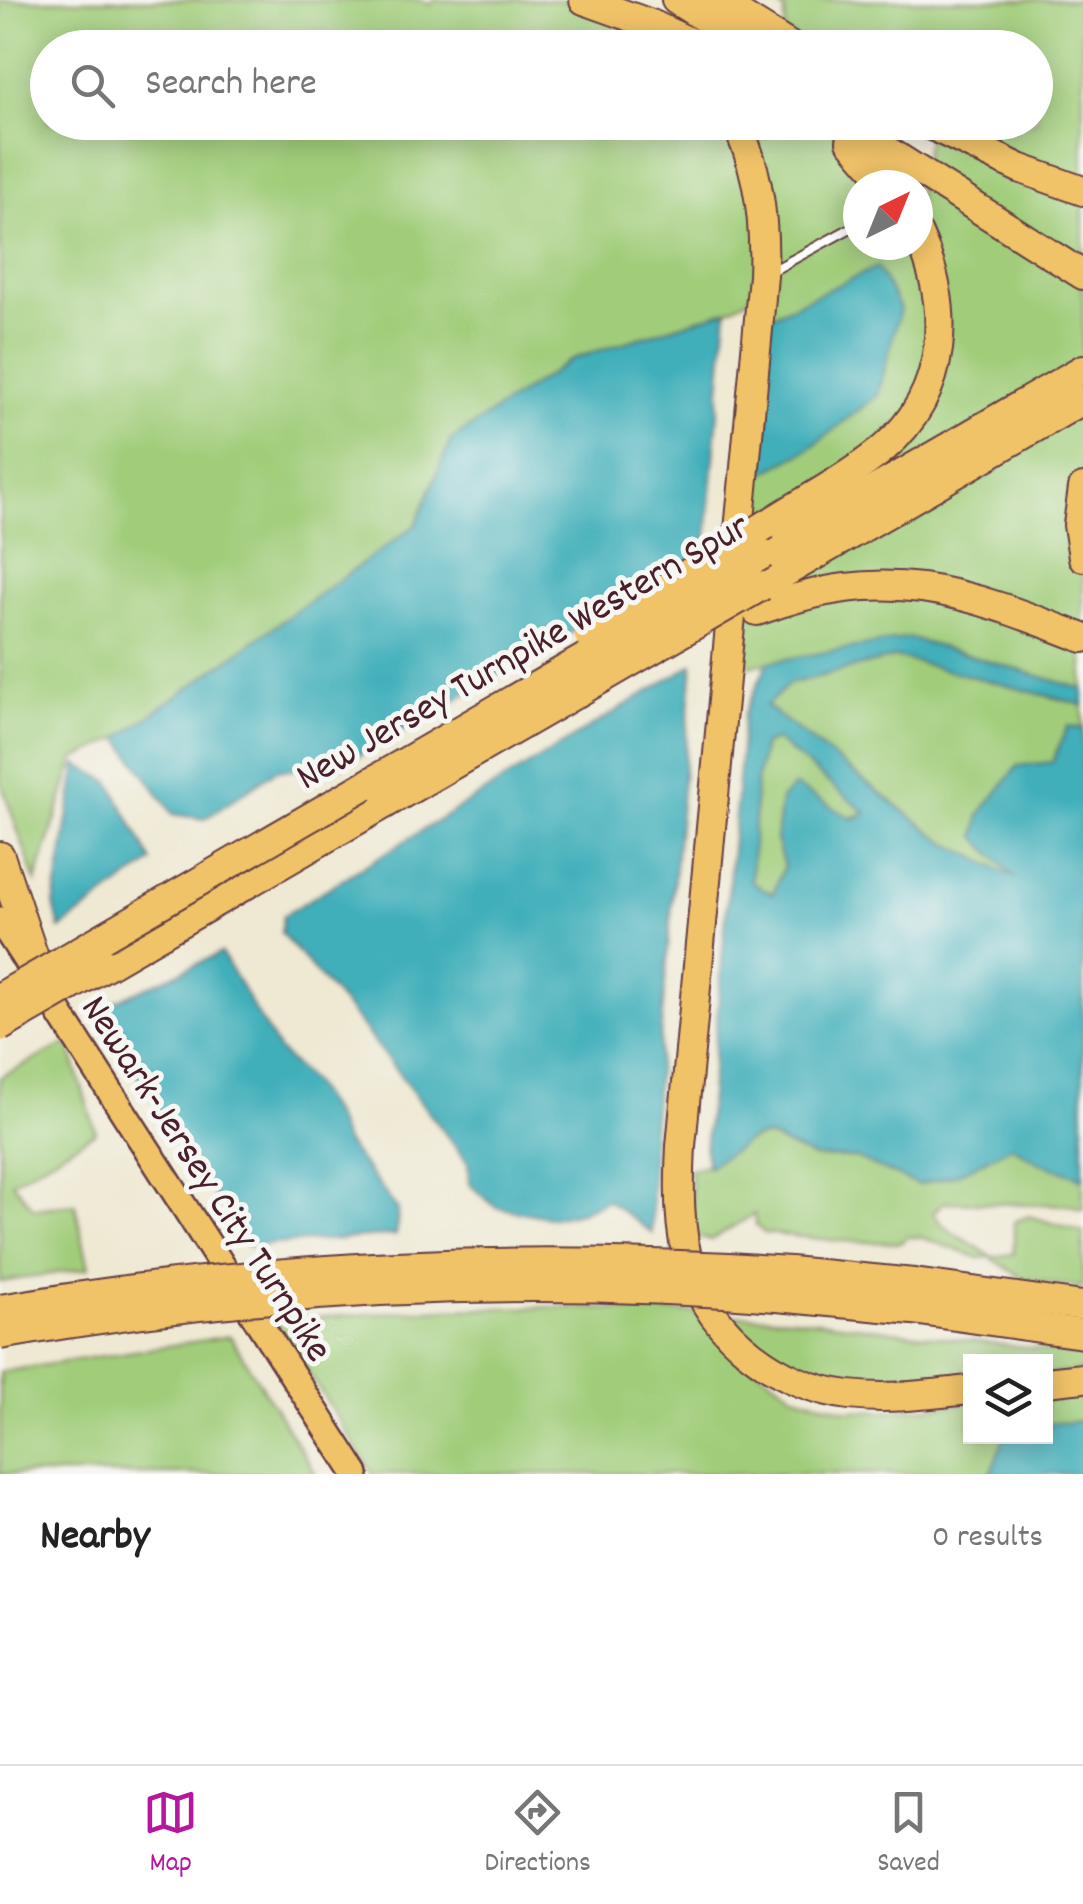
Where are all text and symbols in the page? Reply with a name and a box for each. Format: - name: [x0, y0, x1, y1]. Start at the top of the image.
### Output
- search box: [30, 30, 1053, 140]
- icon: search: [65, 58, 120, 113]
- text: Search here: [145, 58, 317, 113]
- north arrow: [843, 170, 933, 260]
- street label: New Jersey Turnpike Western Spur: [287, 501, 762, 808]
- street label: Newark-Jersey City Turnpike: [63, 986, 344, 1375]
- map controls: [963, 1354, 1053, 1444]
- button: layers: [963, 1354, 1053, 1444]
- text: Nearby: [40, 1509, 150, 1569]
- text: 0 results: [932, 1516, 1043, 1562]
- tab: Map: [143, 1785, 198, 1885]
- tab: Directions: [485, 1785, 591, 1885]
- tab: Saved: [877, 1785, 940, 1885]

